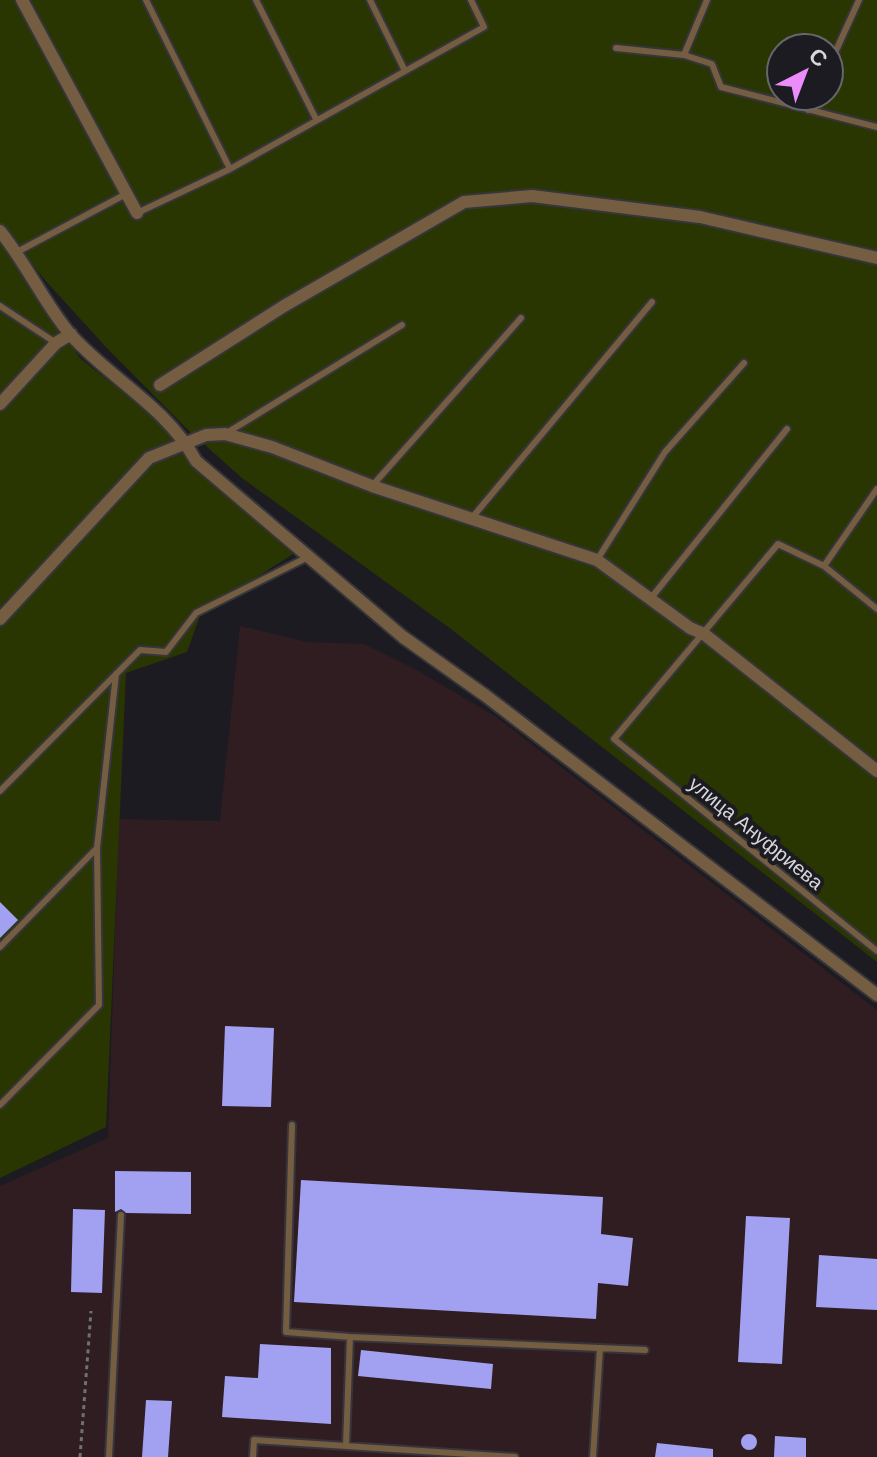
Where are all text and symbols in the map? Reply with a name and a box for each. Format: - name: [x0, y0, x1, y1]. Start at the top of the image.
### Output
- north arrow: [765, 32, 845, 112]
- text: С: [802, 41, 834, 74]
- street label: улица Ануфриева: [683, 771, 829, 896]

